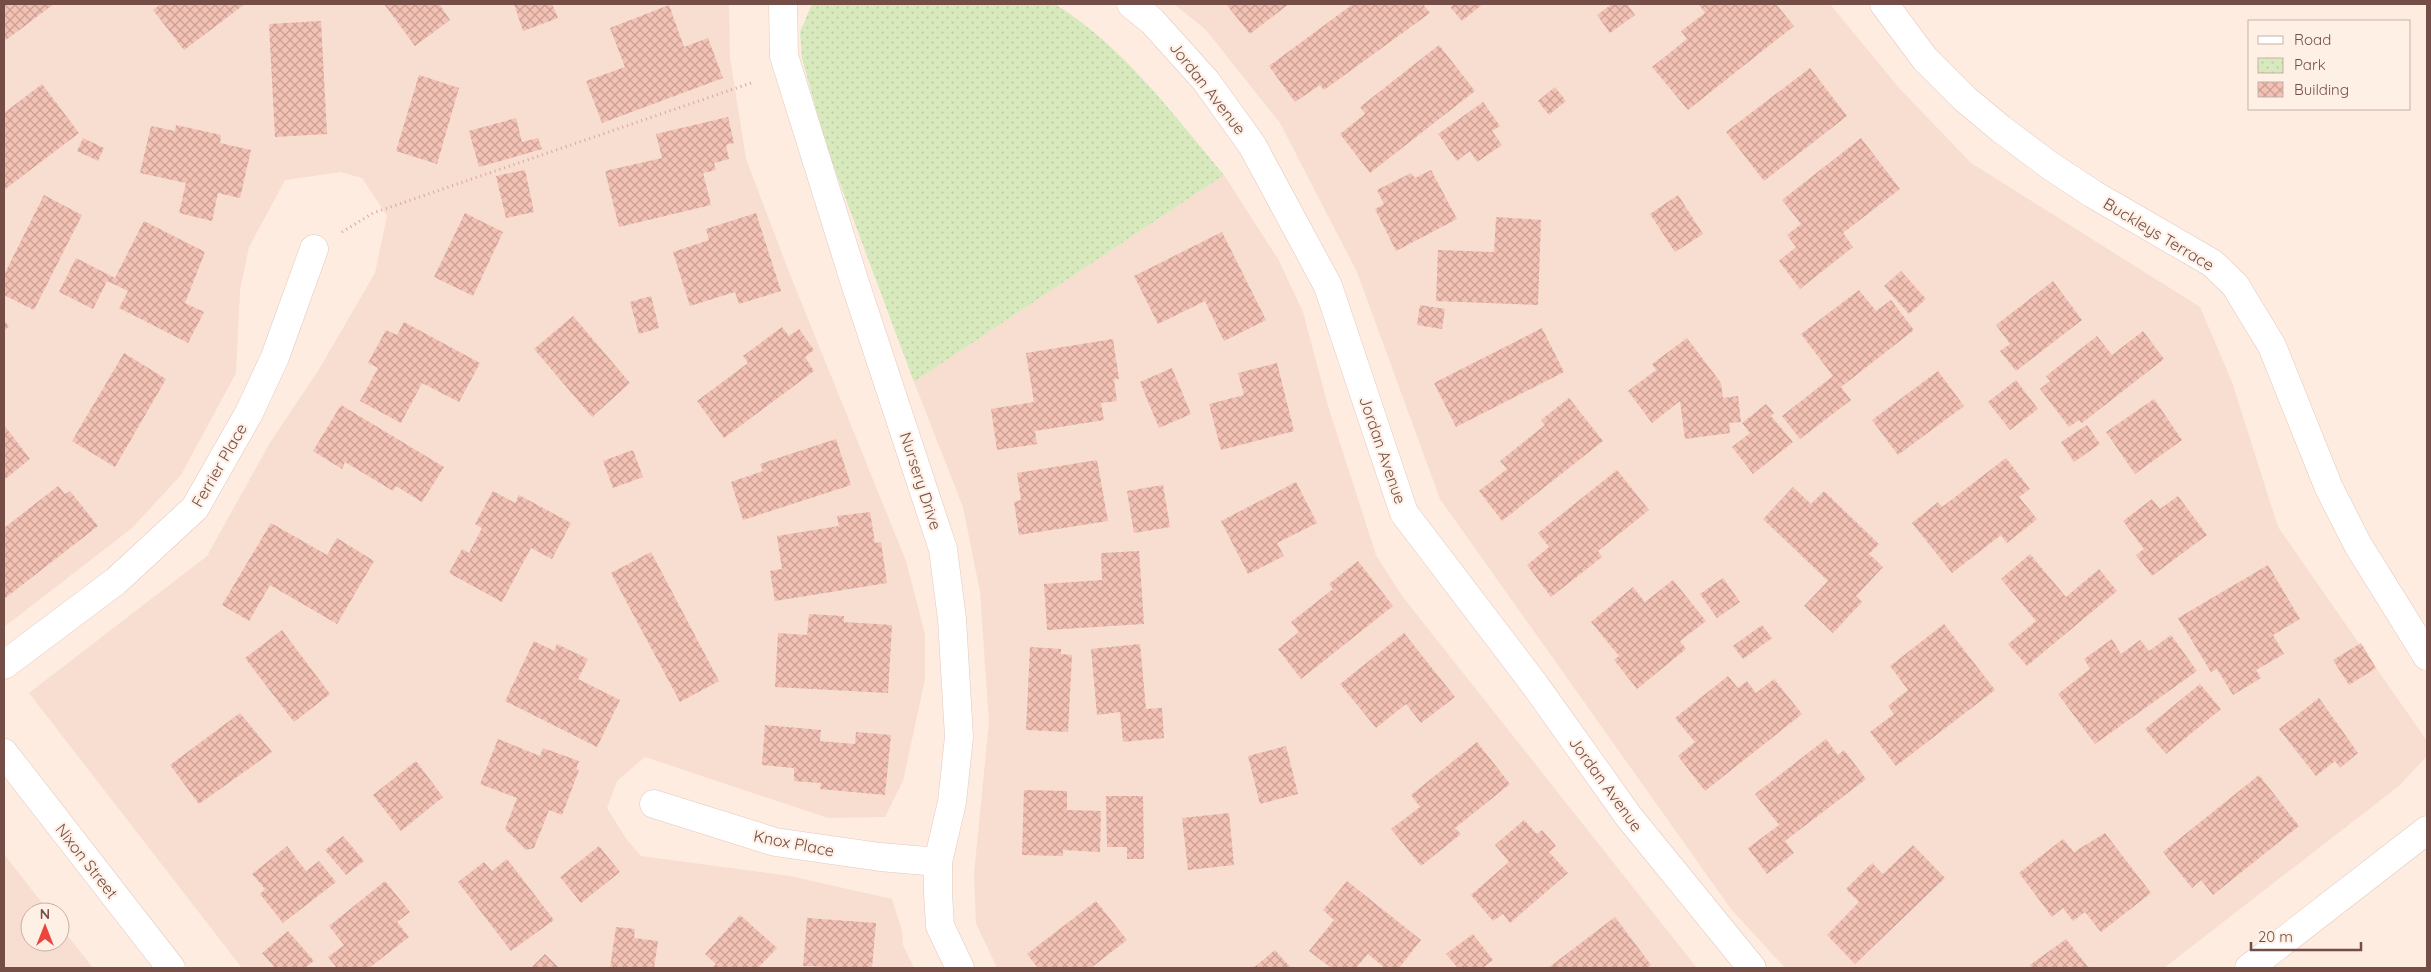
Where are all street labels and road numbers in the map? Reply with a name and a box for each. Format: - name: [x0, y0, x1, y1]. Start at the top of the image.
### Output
- street label: Jordan Avenue: [1166, 38, 1250, 138]
- street label: Buckleys Terrace: [2100, 193, 2218, 275]
- street label: Jordan Avenue: [1355, 394, 1411, 506]
- street label: Ferrier Place: [187, 420, 251, 510]
- street label: Nursery Drive: [896, 430, 946, 532]
- street label: Jordan Avenue: [1565, 733, 1647, 835]
- street label: Nixon Street: [52, 820, 122, 902]
- street label: Knox Place: [752, 825, 836, 861]

